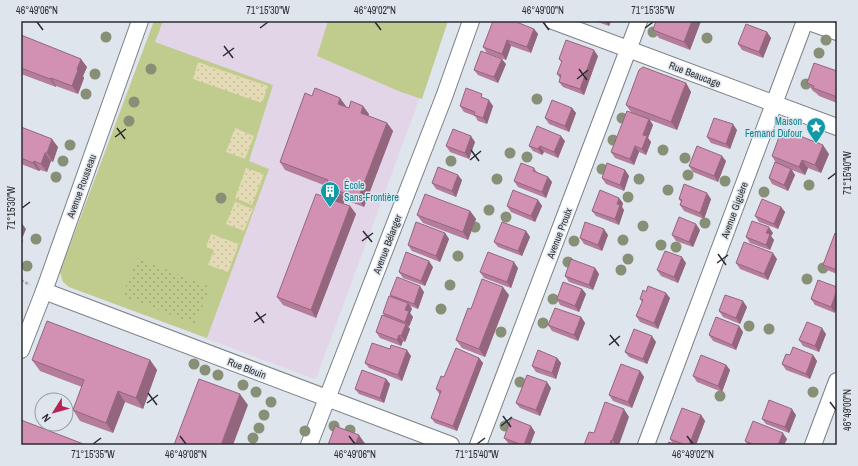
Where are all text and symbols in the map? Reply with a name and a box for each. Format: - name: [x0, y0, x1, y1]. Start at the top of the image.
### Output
- text: 46°49'06"N: [16, 4, 58, 17]
- text: 71°15'30"W: [246, 4, 290, 17]
- text: 46°49'02"N: [354, 4, 396, 17]
- text: 46°49'00"N: [522, 4, 564, 17]
- text: 71°15'35"W: [631, 4, 675, 17]
- street label: Rue Beaucage: [667, 59, 723, 90]
- place label: Maison Fernand Dufour: [745, 115, 802, 140]
- place icon: Maison Fernand Dufour: [805, 116, 827, 144]
- text: 71°15'40"W: [841, 151, 854, 195]
- street label: Avenue Rousseau: [64, 153, 99, 221]
- place label: École Sans-Frontière: [344, 179, 399, 204]
- building icon: École Sans-Frontière: [319, 180, 341, 208]
- street label: Avenue Giguère: [718, 180, 751, 241]
- text: 71°15'30"W: [5, 186, 18, 230]
- street label: Avenue Proulx: [544, 205, 575, 261]
- street label: Avenue Bélanger: [370, 212, 405, 277]
- street label: Rue Blouin: [226, 355, 268, 382]
- text: 46°49'00"N: [841, 389, 854, 431]
- north arrow: [34, 392, 74, 432]
- text: N: [38, 411, 54, 425]
- text: 71°15'35"W: [71, 448, 115, 461]
- text: 46°49'08"N: [165, 448, 207, 461]
- text: 46°49'06"N: [334, 448, 376, 461]
- text: 71°15'40"W: [455, 448, 499, 461]
- text: 46°49'02"N: [672, 448, 714, 461]

